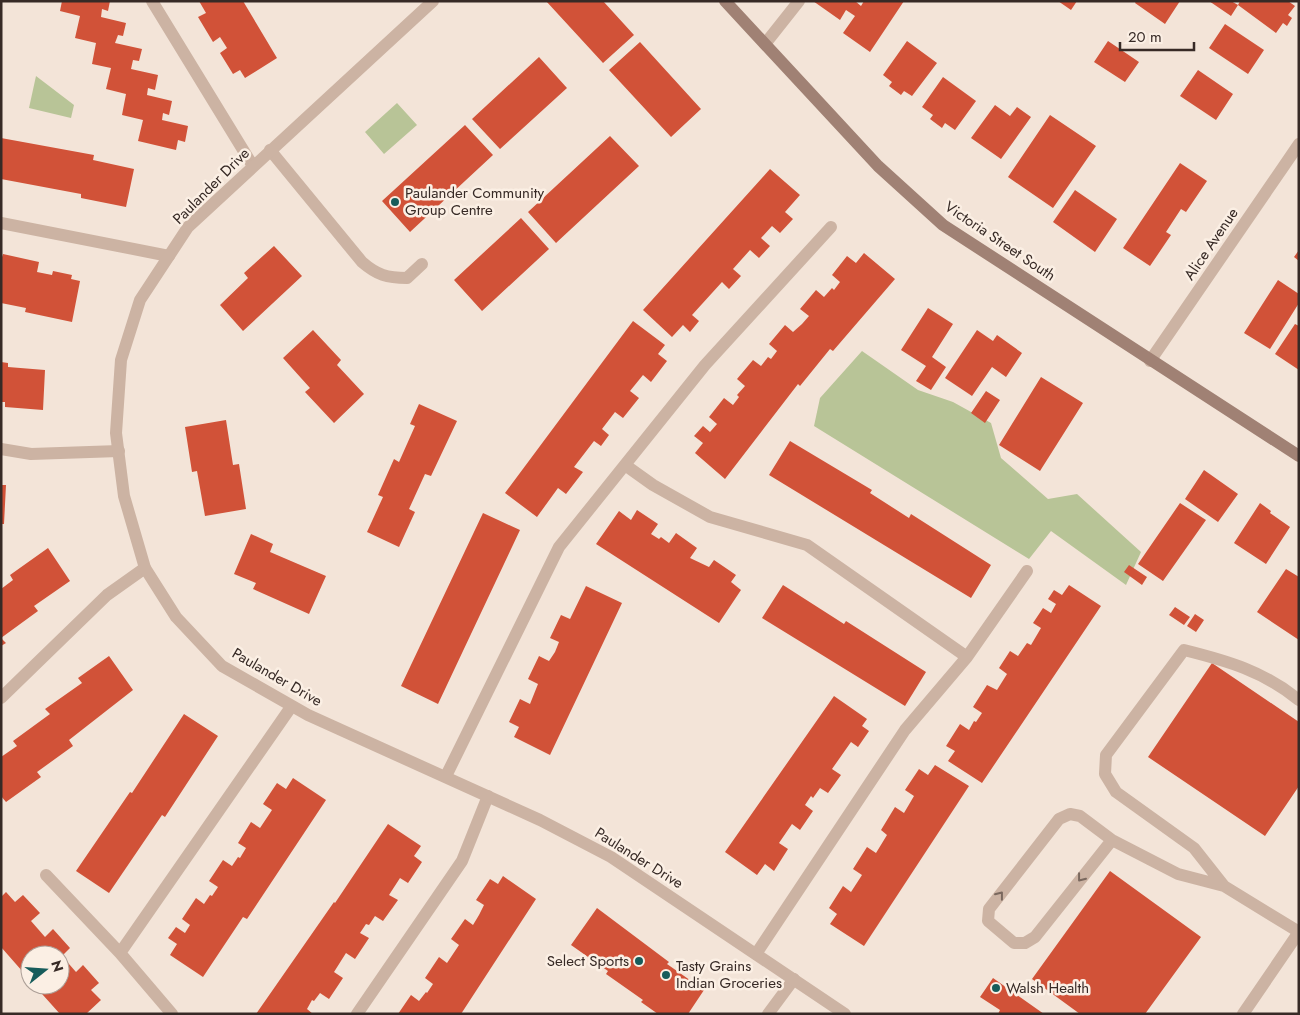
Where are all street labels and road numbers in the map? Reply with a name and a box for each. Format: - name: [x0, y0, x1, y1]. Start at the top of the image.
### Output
- street label: Paulander Drive: [168, 142, 255, 229]
- street label: Victoria Street South: [940, 196, 1060, 286]
- street label: Alice Avenue: [1179, 203, 1244, 285]
- street label: Paulander Drive: [228, 642, 326, 712]
- street label: Paulander Drive: [590, 822, 688, 894]

